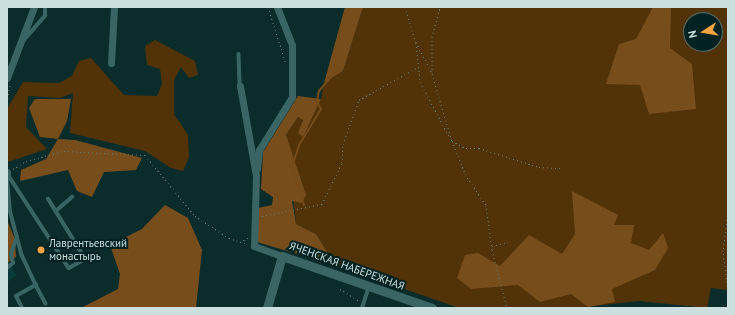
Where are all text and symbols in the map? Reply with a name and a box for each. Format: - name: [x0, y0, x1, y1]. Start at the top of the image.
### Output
- north arrow: [683, 12, 723, 52]
- text: N: [685, 29, 700, 39]
- place label: Лаврентьевский монастырь: [49, 237, 127, 263]
- street label: ЯЧЕНСКАЯ НАБЕРЕЖНАЯ: [288, 239, 406, 293]
- marker: Лаврентьевский монастырь: [36, 245, 46, 255]

